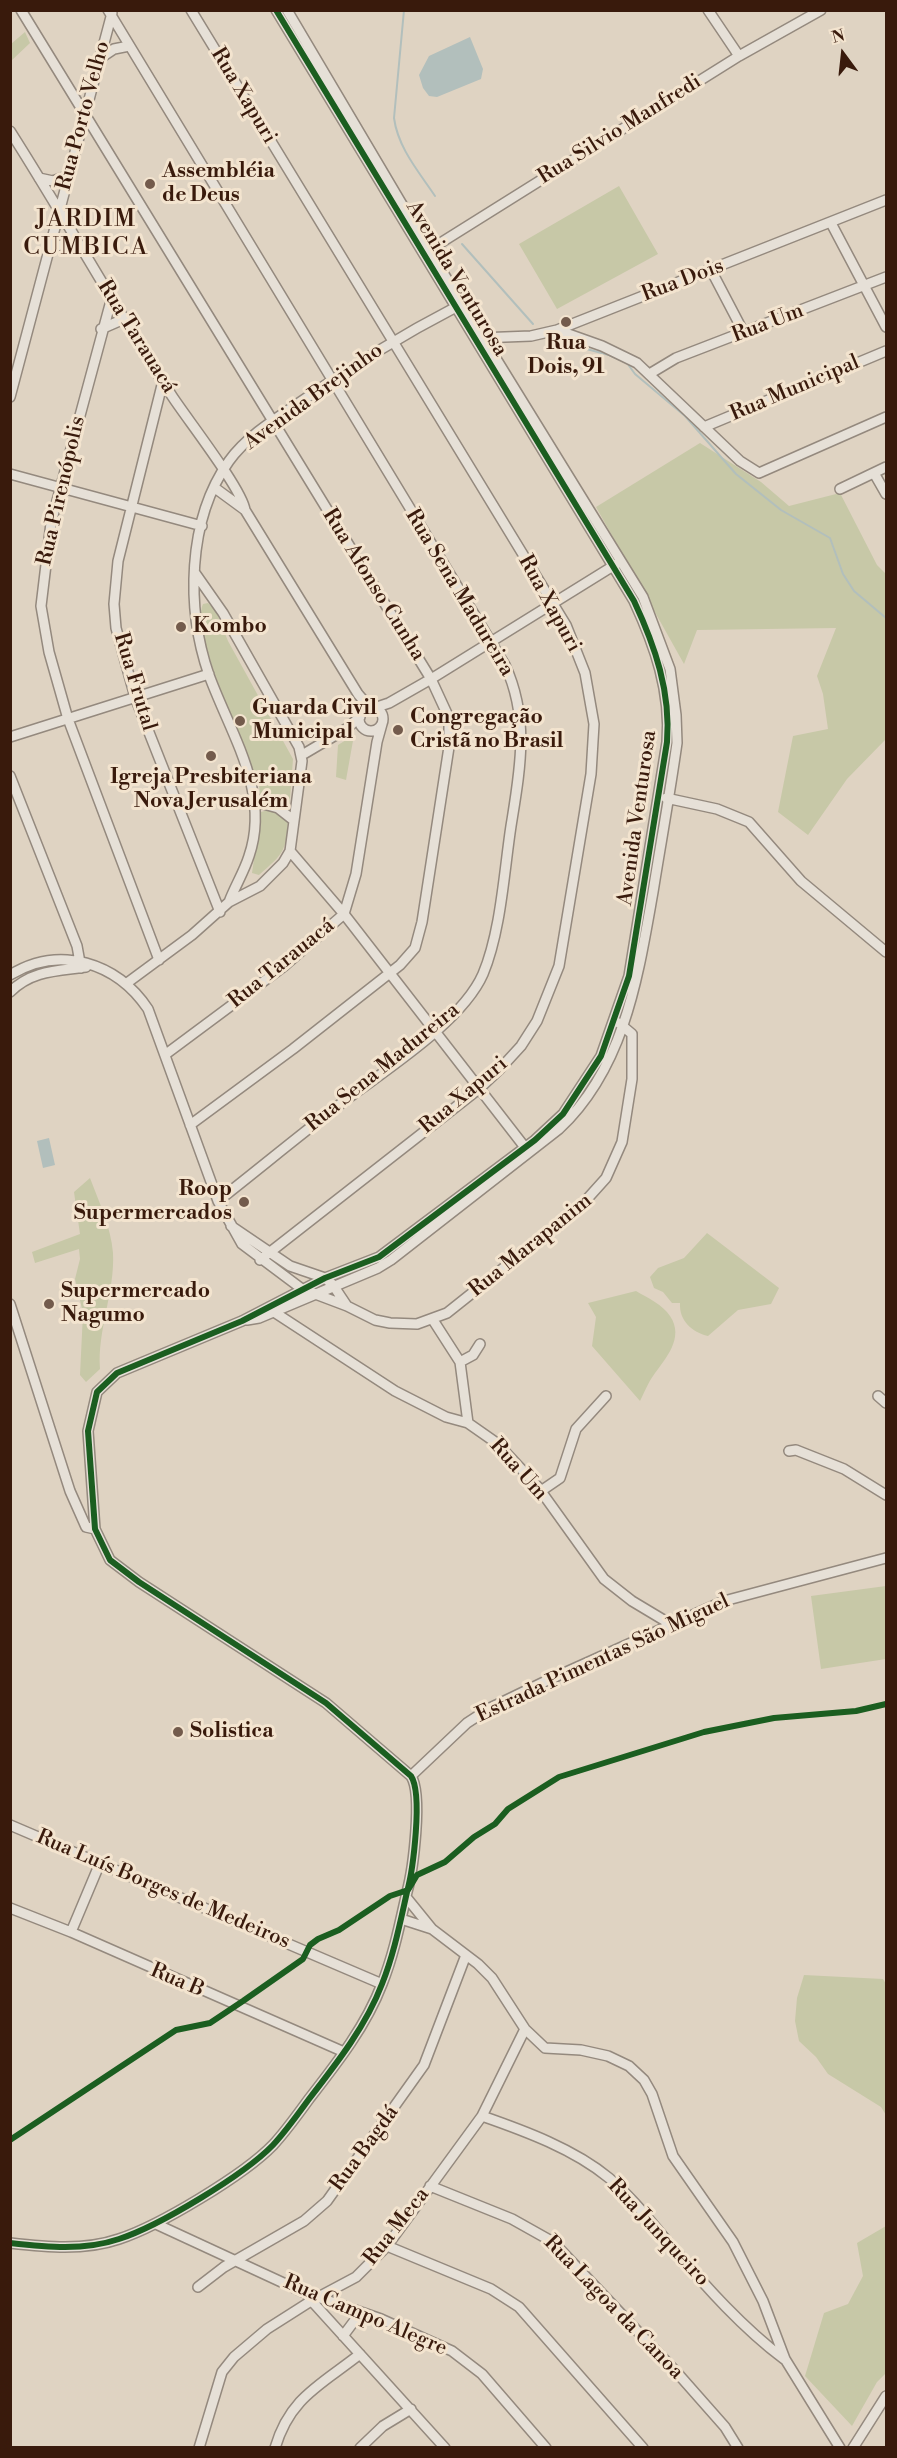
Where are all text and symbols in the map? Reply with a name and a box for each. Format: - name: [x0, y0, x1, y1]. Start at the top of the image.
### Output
- north arrow: [813, 24, 873, 84]
- text: N: [830, 25, 847, 48]
- street label: Rua Porto Velho: [52, 39, 116, 193]
- street label: Rua Xapuri: [205, 44, 281, 148]
- street label: Rua Silvio Manfredi: [534, 70, 706, 190]
- place label: Assembléia de Deus: [162, 159, 275, 209]
- marker: Assembléia de Deus: [143, 177, 157, 191]
- street label: Avenida Venturosa: [400, 197, 512, 361]
- district label: JARDIM CUMBICA: [23, 206, 149, 262]
- street label: Rua Dois: [638, 254, 728, 308]
- street label: Rua Tarauacá: [91, 276, 181, 398]
- street label: Rua Um: [729, 299, 807, 349]
- marker: Rua Dois, 91: [559, 315, 573, 329]
- place label: Rua Dois, 91: [527, 331, 605, 381]
- street label: Avenida Brejinho: [240, 338, 388, 456]
- street label: Rua Municipal: [727, 350, 863, 428]
- street label: Rua Pirenópolis: [33, 414, 91, 568]
- street label: Rua Afonso Cunha: [316, 504, 430, 666]
- street label: Rua Sena Madureira: [399, 505, 519, 681]
- street label: Rua Xapuri: [512, 551, 586, 657]
- place label: Kombo: [193, 614, 267, 640]
- marker: Kombo: [174, 620, 188, 634]
- street label: Rua Frutal: [107, 630, 161, 734]
- place label: Guarda Civil Municipal: [252, 696, 377, 746]
- place label: Congregação Cristã no Brasil: [410, 705, 563, 755]
- marker: Guarda Civil Municipal: [233, 714, 247, 728]
- marker: Congregação Cristã no Brasil: [391, 723, 405, 737]
- street label: Avenida Venturosa: [613, 729, 663, 907]
- marker: Igreja Presbiteriana Nova Jerusalém: [204, 749, 218, 763]
- place label: Igreja Presbiteriana Nova Jerusalém: [110, 765, 312, 815]
- street label: Rua Tarauacá: [224, 914, 340, 1014]
- street label: Rua Sena Madureira: [301, 998, 465, 1138]
- street label: Rua Xapuri: [415, 1052, 513, 1140]
- place label: Roop Supermercados: [74, 1177, 232, 1227]
- street label: Rua Marapanim: [464, 1189, 598, 1303]
- marker: Roop Supermercados: [237, 1195, 251, 1209]
- place label: Supermercado Nagumo: [61, 1279, 210, 1329]
- marker: Supermercado Nagumo: [42, 1297, 56, 1311]
- street label: Rua Um: [484, 1434, 552, 1506]
- street label: Estrada Pimentas São Miguel: [472, 1589, 734, 1729]
- place label: Solistica: [190, 1719, 274, 1745]
- marker: Solistica: [171, 1725, 185, 1739]
- street label: Rua Luís Borges de Medeiros: [32, 1825, 294, 1955]
- street label: Rua B: [146, 1958, 208, 2004]
- street label: Rua Bagdá: [325, 2101, 405, 2197]
- street label: Rua Junqueiro: [602, 2174, 714, 2292]
- street label: Rua Meca: [359, 2183, 435, 2271]
- street label: Rua Lagoa da Canoa: [538, 2231, 688, 2385]
- street label: Rua Campo Alegre: [279, 2270, 451, 2362]

